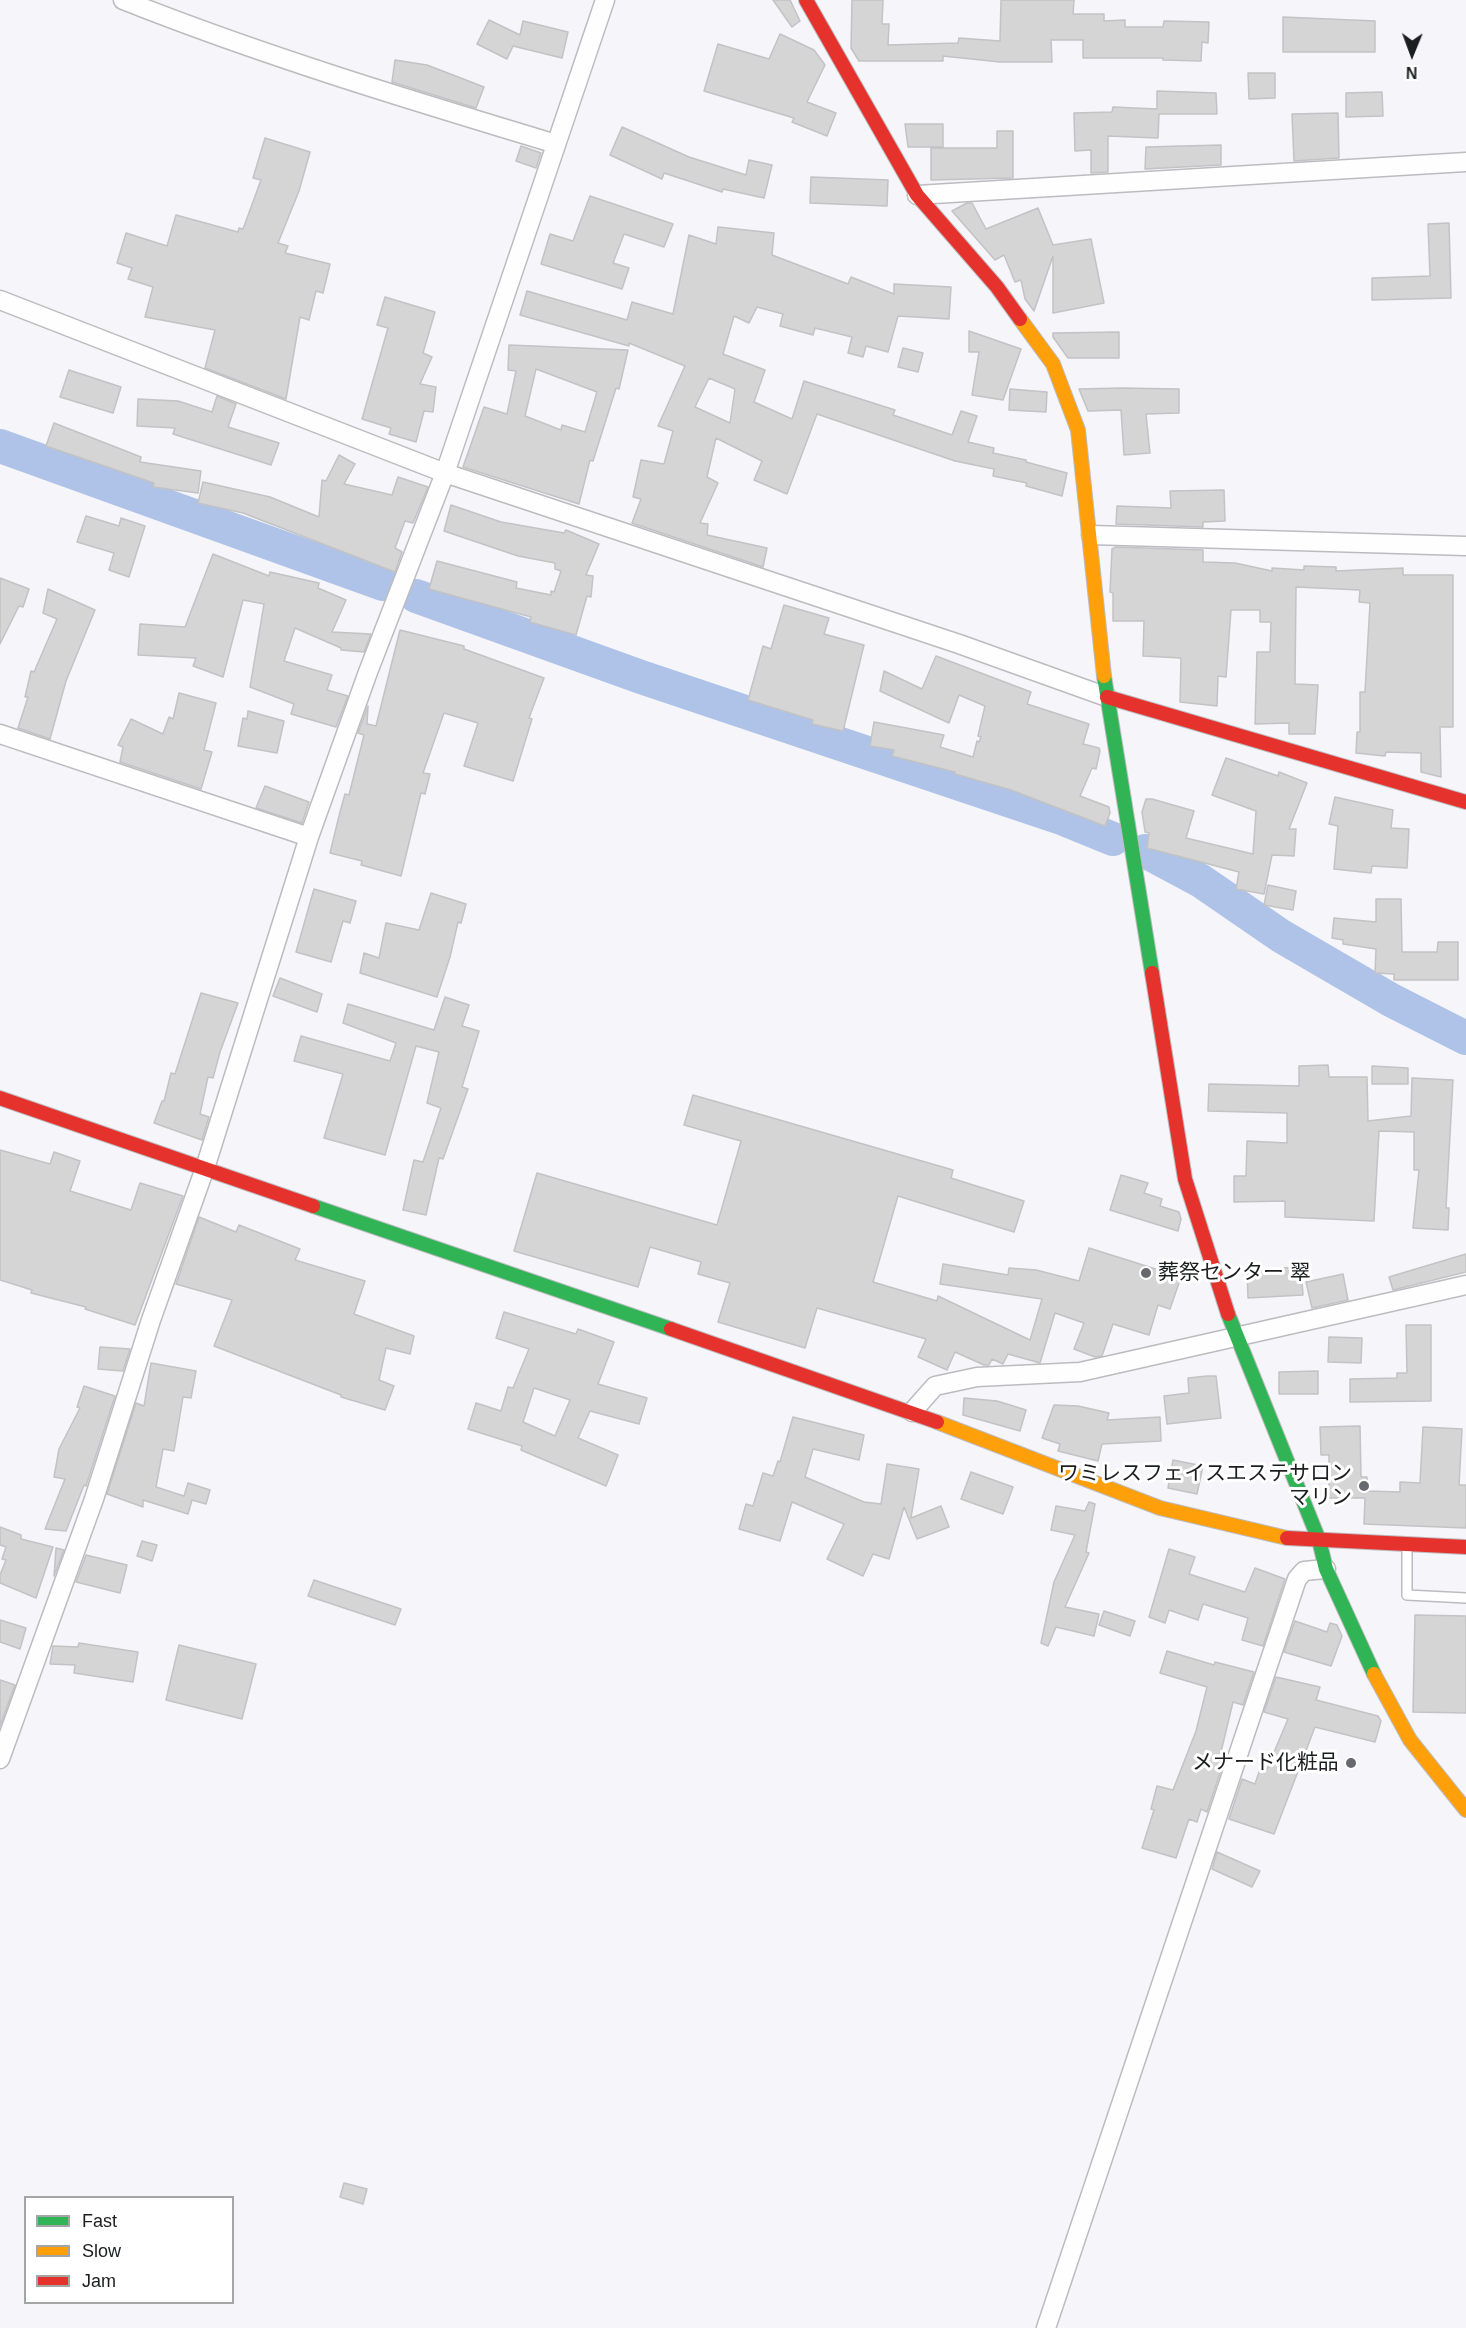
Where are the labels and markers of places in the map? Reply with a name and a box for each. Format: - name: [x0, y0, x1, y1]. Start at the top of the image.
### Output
- place label: 葬祭センター 翠: [1158, 1260, 1311, 1286]
- marker: 葬祭センター 翠: [1139, 1266, 1153, 1280]
- place label: ワミレスフェイスエステサロン マリン: [1058, 1461, 1352, 1511]
- marker: ワミレスフェイスエステサロン マリン: [1357, 1479, 1371, 1493]
- place label: メナード化粧品: [1192, 1750, 1339, 1776]
- marker: メナード化粧品: [1344, 1756, 1358, 1770]

